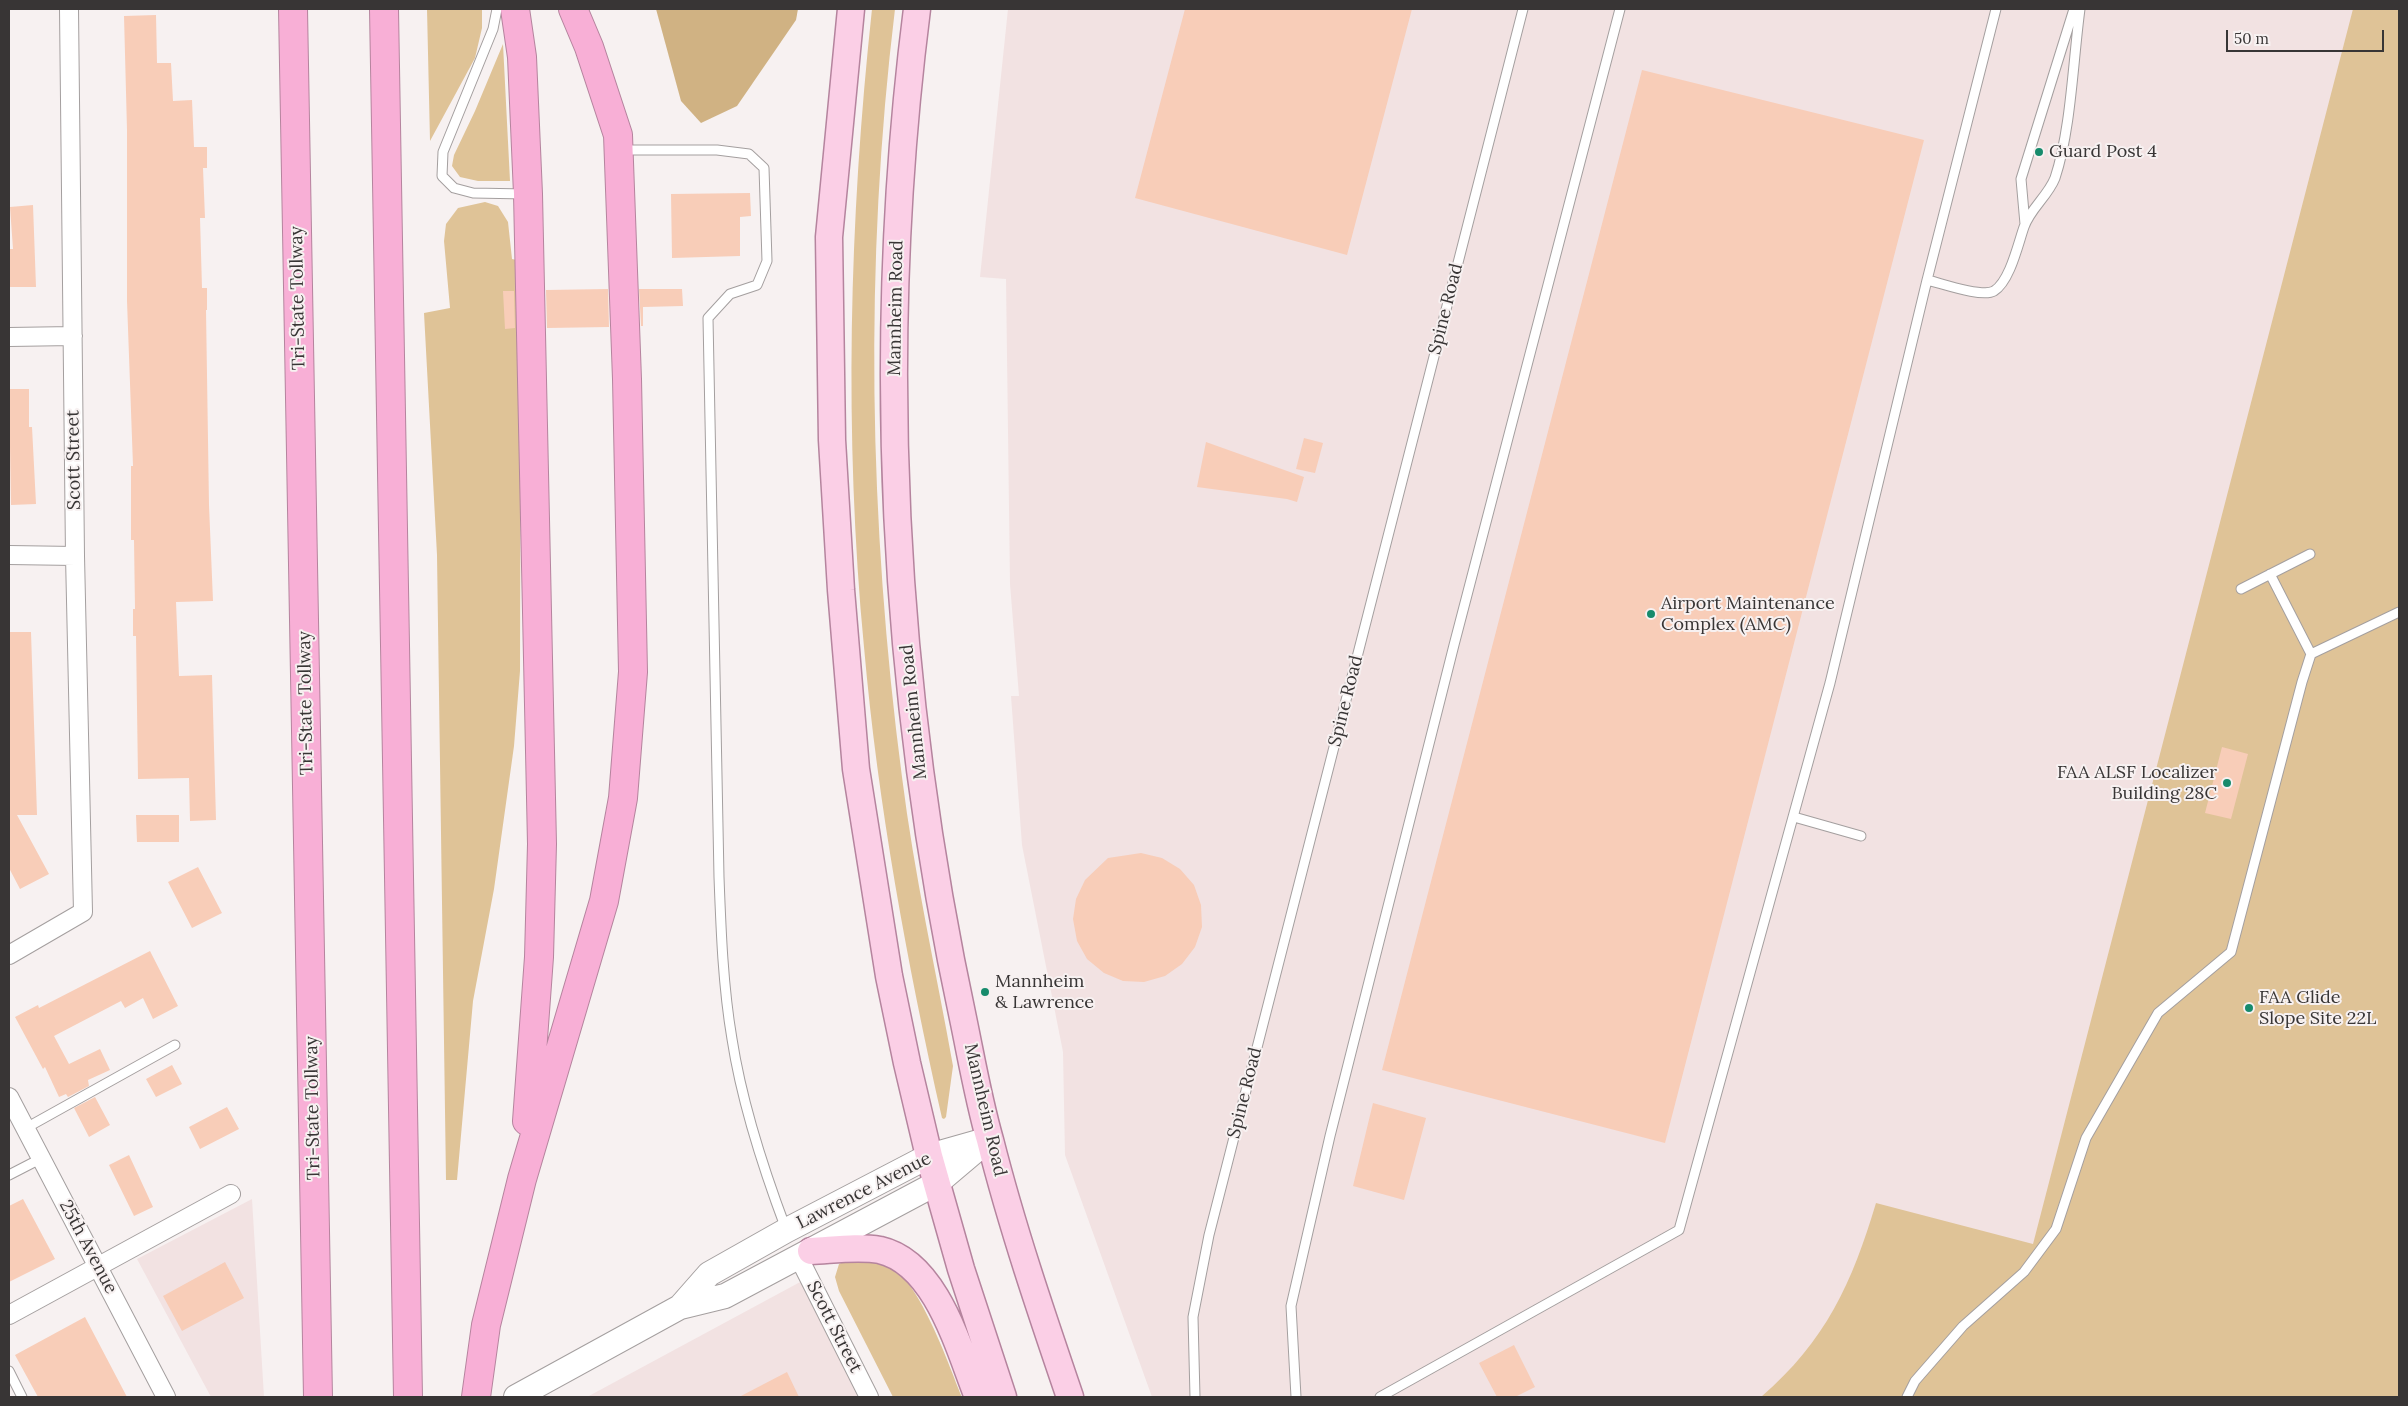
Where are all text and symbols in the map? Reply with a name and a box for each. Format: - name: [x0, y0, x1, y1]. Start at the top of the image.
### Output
- scale bar: [2228, 20, 2386, 52]
- text: 50 m: [2234, 29, 2269, 48]
- place label: Guard Post 4: [2049, 141, 2157, 163]
- marker: Guard Post 4: [2033, 146, 2045, 158]
- street label: Tri-State Tollway: [286, 226, 310, 370]
- street label: Mannheim Road: [884, 240, 908, 376]
- street label: Spine Road: [1424, 261, 1468, 357]
- street label: Scott Street: [62, 410, 86, 510]
- place label: Airport Maintenance Complex (AMC): [1661, 593, 1835, 636]
- marker: Airport Maintenance Complex (AMC): [1645, 608, 1657, 620]
- street label: Tri-State Tollway: [294, 631, 318, 775]
- street label: Mannheim Road: [896, 643, 932, 781]
- street label: Spine Road: [1324, 653, 1368, 749]
- place label: FAA ALSF Localizer Building 28C: [2057, 762, 2217, 804]
- marker: FAA ALSF Localizer Building 28C: [2221, 777, 2233, 789]
- place label: Mannheim & Lawrence: [995, 971, 1094, 1014]
- marker: Mannheim & Lawrence: [979, 986, 991, 998]
- place label: FAA Glide Slope Site 22L: [2259, 987, 2377, 1030]
- marker: FAA Glide Slope Site 22L: [2243, 1002, 2255, 1014]
- street label: Tri-State Tollway: [301, 1036, 325, 1180]
- street label: Mannheim Road: [959, 1041, 1011, 1179]
- street label: Spine Road: [1223, 1045, 1267, 1141]
- street label: Lawrence Avenue: [793, 1148, 935, 1234]
- street label: 25th Avenue: [54, 1196, 122, 1298]
- street label: Scott Street: [802, 1278, 866, 1376]

